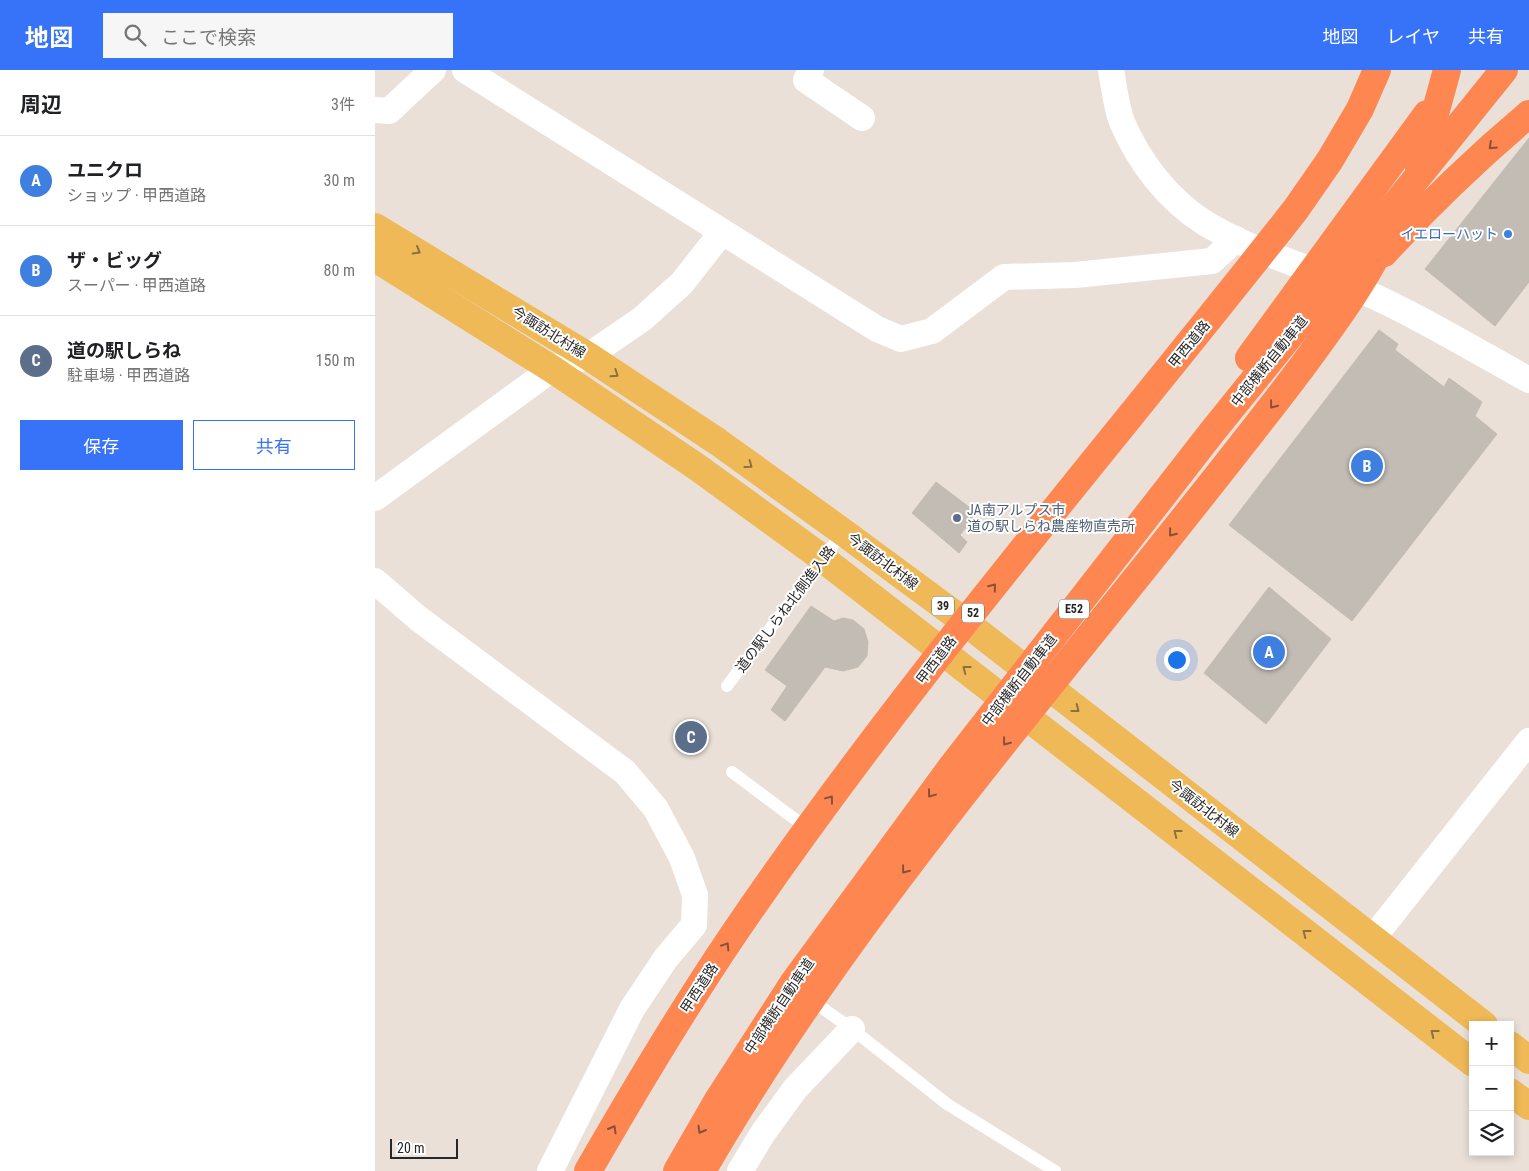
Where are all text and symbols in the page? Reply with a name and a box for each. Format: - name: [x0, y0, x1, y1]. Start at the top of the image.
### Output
- search box: [103, 13, 453, 58]
- icon: search: [121, 21, 149, 49]
- text: 地図: [25, 24, 73, 52]
- text: ここで検索: [161, 26, 256, 49]
- text: 地図: [1323, 26, 1359, 47]
- text: レイヤ: [1387, 26, 1440, 47]
- text: 共有: [1468, 26, 1504, 47]
- text: 周辺: [20, 93, 62, 117]
- text: 3件: [331, 95, 355, 114]
- one-way arrow: [1489, 140, 1498, 149]
- text: ユニクロ: [67, 159, 143, 182]
- text: A: [31, 171, 41, 190]
- text: 30 m: [323, 171, 355, 190]
- text: ショップ · 甲西道路: [67, 186, 206, 205]
- place label: イエローハット: [1400, 226, 1498, 242]
- marker: イエローハット: [1502, 228, 1514, 240]
- one-way arrow: [412, 245, 421, 255]
- text: ザ・ビッグ: [67, 249, 162, 272]
- text: B: [32, 261, 40, 280]
- text: 80 m: [323, 261, 355, 280]
- text: スーパー · 甲西道路: [67, 276, 206, 295]
- street label: 今諏訪北村線: [509, 303, 589, 361]
- street label: 中部横断自動車道: [1228, 312, 1310, 410]
- street label: 甲西道路: [1165, 317, 1213, 371]
- text: 道の駅しらね: [67, 339, 181, 362]
- text: C: [31, 351, 41, 370]
- text: 150 m: [316, 351, 355, 370]
- text: 駐車場 · 甲西道路: [67, 366, 190, 385]
- one-way arrow: [609, 368, 618, 377]
- one-way arrow: [1270, 399, 1279, 409]
- button: 保存: [20, 420, 183, 470]
- button: 共有: [193, 420, 355, 470]
- pin: B: [1351, 447, 1383, 485]
- one-way arrow: [743, 459, 753, 468]
- place label: JA南アルプス市 道の駅しらね農産物直売所: [967, 502, 1135, 534]
- marker: JA南アルプス市 道の駅しらね農産物直売所: [951, 512, 963, 524]
- one-way arrow: [1170, 527, 1178, 536]
- street label: 今諏訪北村線: [845, 529, 921, 593]
- street label: 道の駅しらね北側進入路: [732, 543, 838, 675]
- one-way arrow: [988, 584, 996, 593]
- road number: 39: [932, 596, 954, 616]
- road number: E52: [1059, 600, 1089, 618]
- road number: 52: [962, 604, 984, 622]
- street label: 中部横断自動車道: [978, 631, 1060, 729]
- street label: 甲西道路: [913, 633, 959, 687]
- pin: A: [1253, 633, 1285, 671]
- your location: [1164, 647, 1190, 673]
- one-way arrow: [963, 667, 972, 675]
- one-way arrow: [1070, 703, 1079, 711]
- pin: C: [675, 718, 707, 756]
- one-way arrow: [1003, 736, 1011, 745]
- street label: 今諏訪北村線: [1166, 776, 1242, 840]
- one-way arrow: [928, 788, 937, 798]
- one-way arrow: [825, 796, 833, 805]
- one-way arrow: [1174, 831, 1183, 839]
- one-way arrow: [902, 864, 911, 873]
- one-way arrow: [1303, 931, 1312, 939]
- one-way arrow: [720, 942, 729, 952]
- street label: 中部横断自動車道: [741, 955, 817, 1057]
- street label: 甲西道路: [677, 960, 721, 1016]
- map controls: [1469, 1021, 1514, 1156]
- button: +: [1469, 1021, 1514, 1066]
- one-way arrow: [1431, 1030, 1440, 1038]
- button: −: [1469, 1066, 1514, 1111]
- button: layers: [1469, 1111, 1514, 1156]
- one-way arrow: [697, 1124, 707, 1133]
- one-way arrow: [606, 1125, 616, 1134]
- scale bar: [390, 1136, 457, 1159]
- text: 20 m: [397, 1140, 425, 1156]

